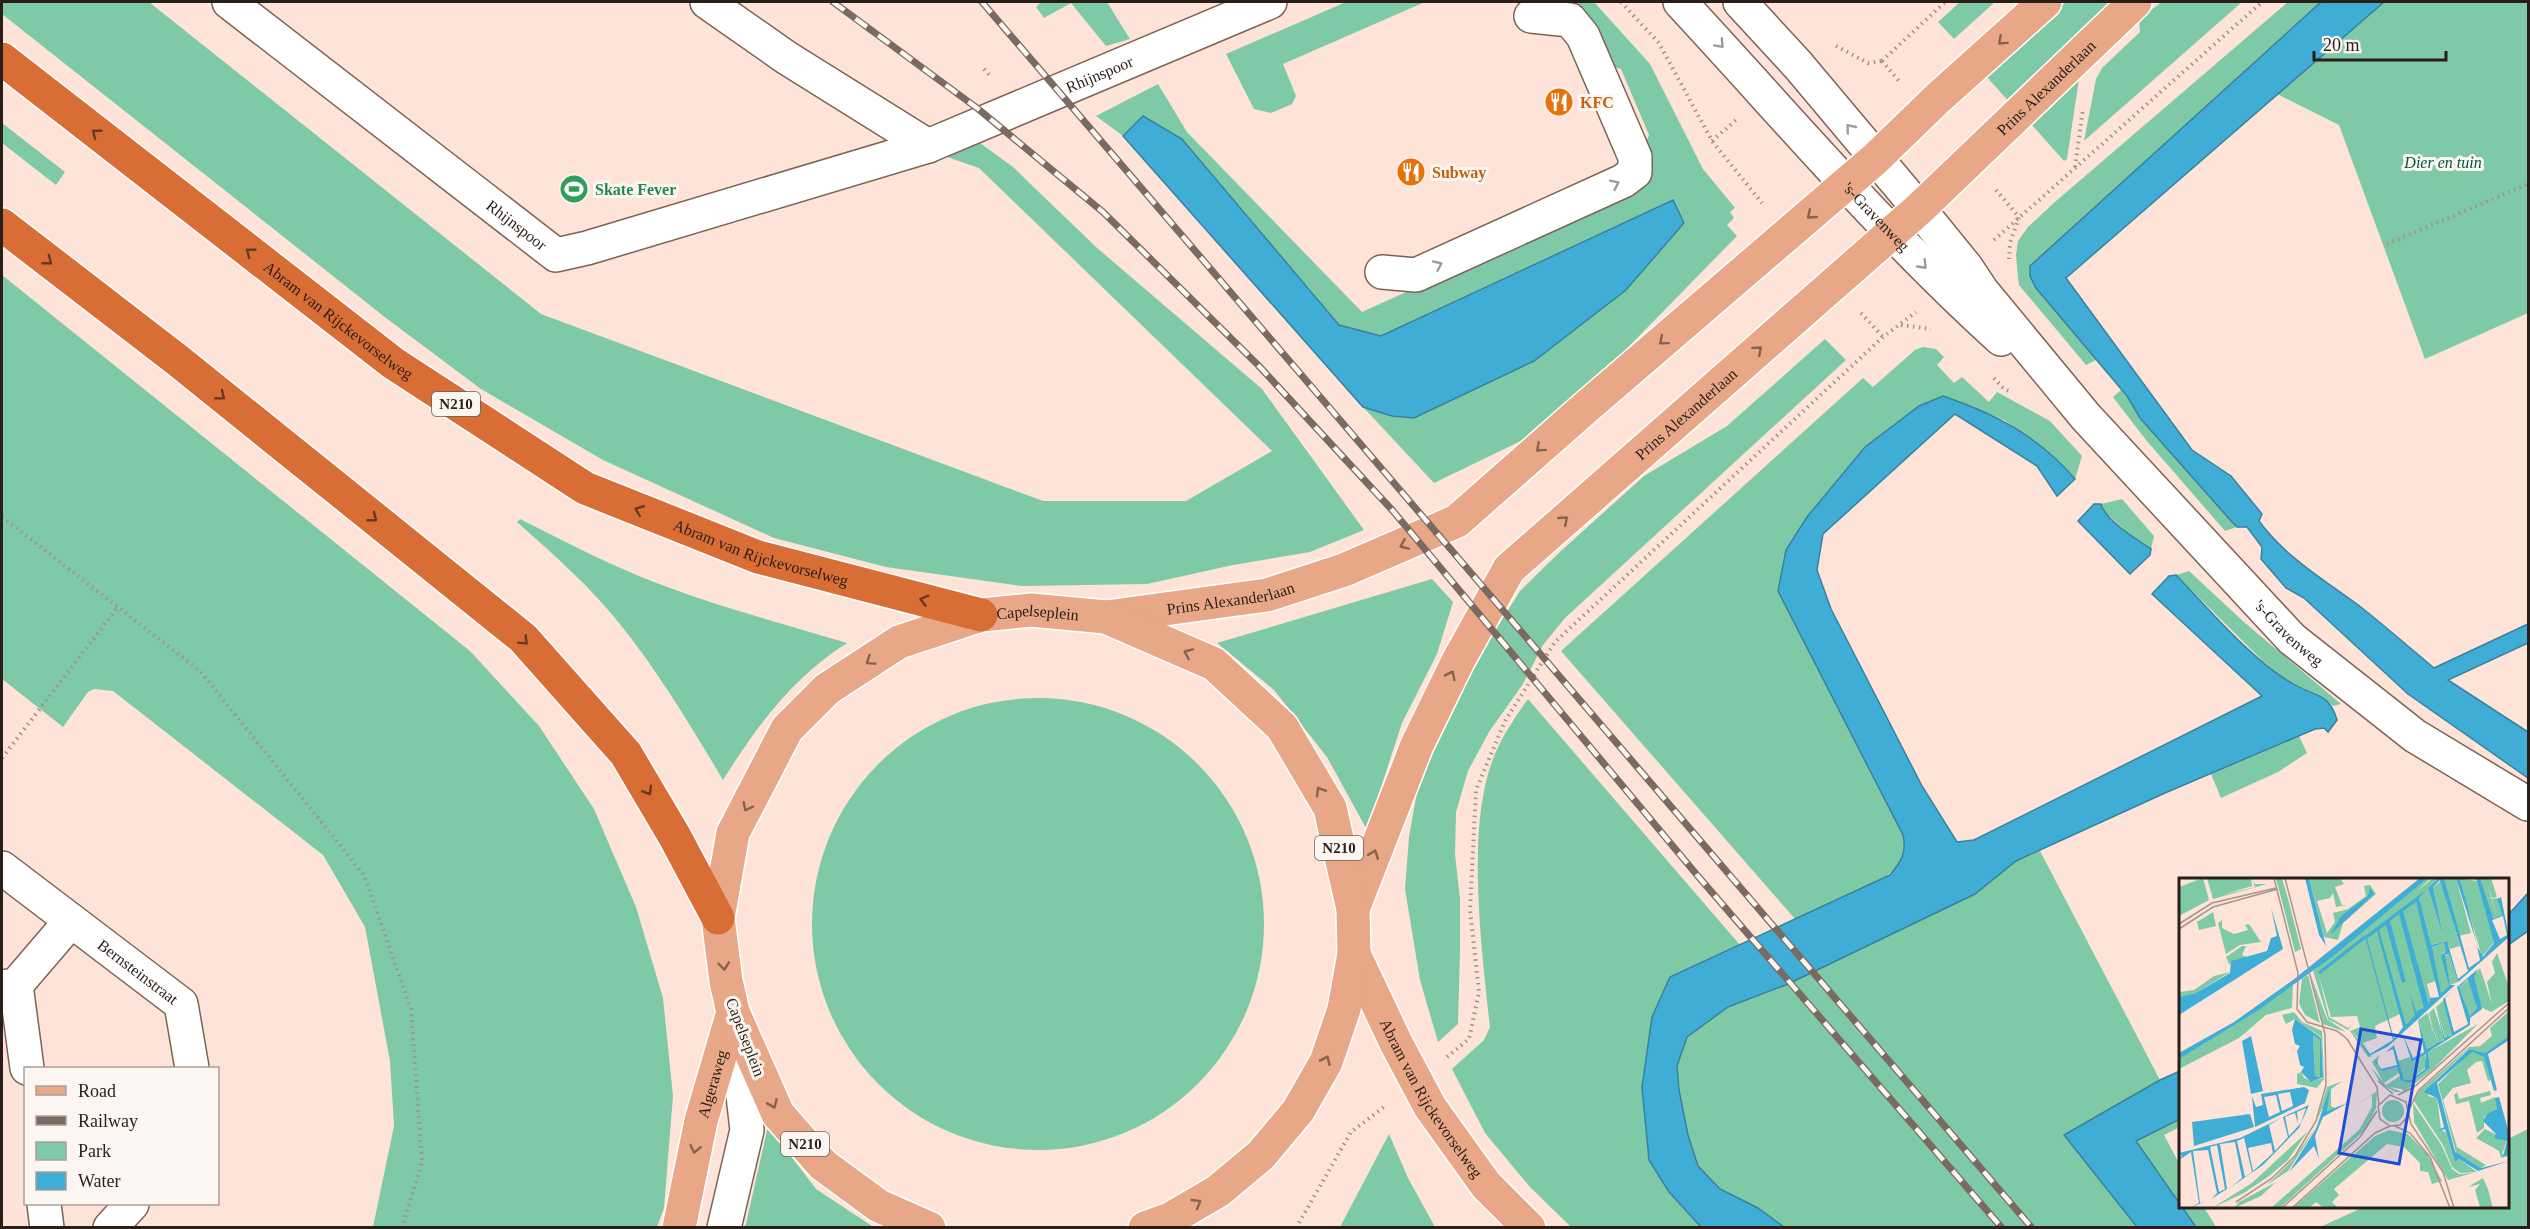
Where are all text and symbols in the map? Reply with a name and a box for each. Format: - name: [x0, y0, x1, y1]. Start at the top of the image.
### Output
- scale bar: [2314, 24, 2446, 62]
- one-way arrow: [1998, 34, 2009, 45]
- text: 20 m: [2323, 35, 2360, 55]
- street label: Prins Alexanderlaan: [1994, 37, 2099, 139]
- one-way arrow: [1713, 38, 1724, 48]
- street label: Rhijnspoor: [1063, 52, 1136, 96]
- restaurant icon: KFC: [1543, 86, 1575, 118]
- place label: KFC: [1580, 94, 1614, 111]
- one-way arrow: [1846, 124, 1857, 135]
- one-way arrow: [92, 129, 103, 140]
- park label: Dier en tuin: [2403, 154, 2482, 171]
- restaurant icon: Subway: [1395, 156, 1427, 188]
- place label: Subway: [1432, 164, 1486, 182]
- sports icon: Skate Fever: [558, 173, 590, 205]
- street label: 's-Gravenweg: [1840, 179, 1913, 255]
- one-way arrow: [1609, 180, 1620, 192]
- place label: Skate Fever: [595, 181, 676, 198]
- street label: Rhijnspoor: [483, 197, 550, 254]
- one-way arrow: [1808, 208, 1818, 219]
- one-way arrow: [246, 249, 257, 260]
- one-way arrow: [41, 253, 52, 264]
- street label: Abram van Rijckevorselweg: [260, 258, 416, 384]
- one-way arrow: [1916, 259, 1927, 269]
- one-way arrow: [1432, 261, 1443, 273]
- one-way arrow: [1659, 334, 1670, 345]
- one-way arrow: [1751, 346, 1762, 357]
- street label: Prins Alexanderlaan: [1632, 365, 1740, 463]
- one-way arrow: [214, 388, 225, 399]
- road number: N210: [432, 392, 480, 416]
- one-way arrow: [1536, 441, 1547, 452]
- one-way arrow: [634, 505, 645, 517]
- one-way arrow: [366, 511, 377, 522]
- street label: Abram van Rijckevorselweg: [671, 516, 850, 590]
- one-way arrow: [1557, 516, 1568, 527]
- one-way arrow: [1399, 537, 1410, 549]
- street label: Prins Alexanderlaan: [1166, 579, 1297, 618]
- one-way arrow: [920, 595, 930, 608]
- street label: 's-Gravenweg: [2251, 596, 2327, 670]
- street label: Capelseplein: [996, 602, 1079, 623]
- one-way arrow: [518, 634, 528, 645]
- one-way arrow: [1183, 648, 1194, 660]
- one-way arrow: [865, 654, 876, 665]
- one-way arrow: [1444, 671, 1456, 682]
- one-way arrow: [640, 785, 652, 795]
- one-way arrow: [1316, 787, 1328, 797]
- one-way arrow: [743, 800, 754, 811]
- road number: N210: [1315, 836, 1363, 860]
- one-way arrow: [1367, 850, 1379, 861]
- inset map: [2179, 878, 2509, 1208]
- street label: Bernsteinstraat: [94, 936, 182, 1008]
- one-way arrow: [717, 961, 730, 970]
- street label: Capelseplein: [722, 996, 768, 1079]
- street label: Abram van Rijckevorselweg: [1377, 1016, 1486, 1182]
- street label: Algeraweg: [694, 1048, 731, 1120]
- one-way arrow: [1318, 1056, 1330, 1067]
- legend: [24, 1067, 219, 1205]
- text: Road: [78, 1081, 116, 1101]
- one-way arrow: [766, 1098, 778, 1109]
- text: Railway: [78, 1111, 138, 1131]
- road number: N210: [781, 1132, 829, 1156]
- text: Park: [78, 1141, 111, 1161]
- one-way arrow: [689, 1144, 702, 1154]
- text: Water: [78, 1171, 121, 1191]
- one-way arrow: [1191, 1198, 1201, 1210]

